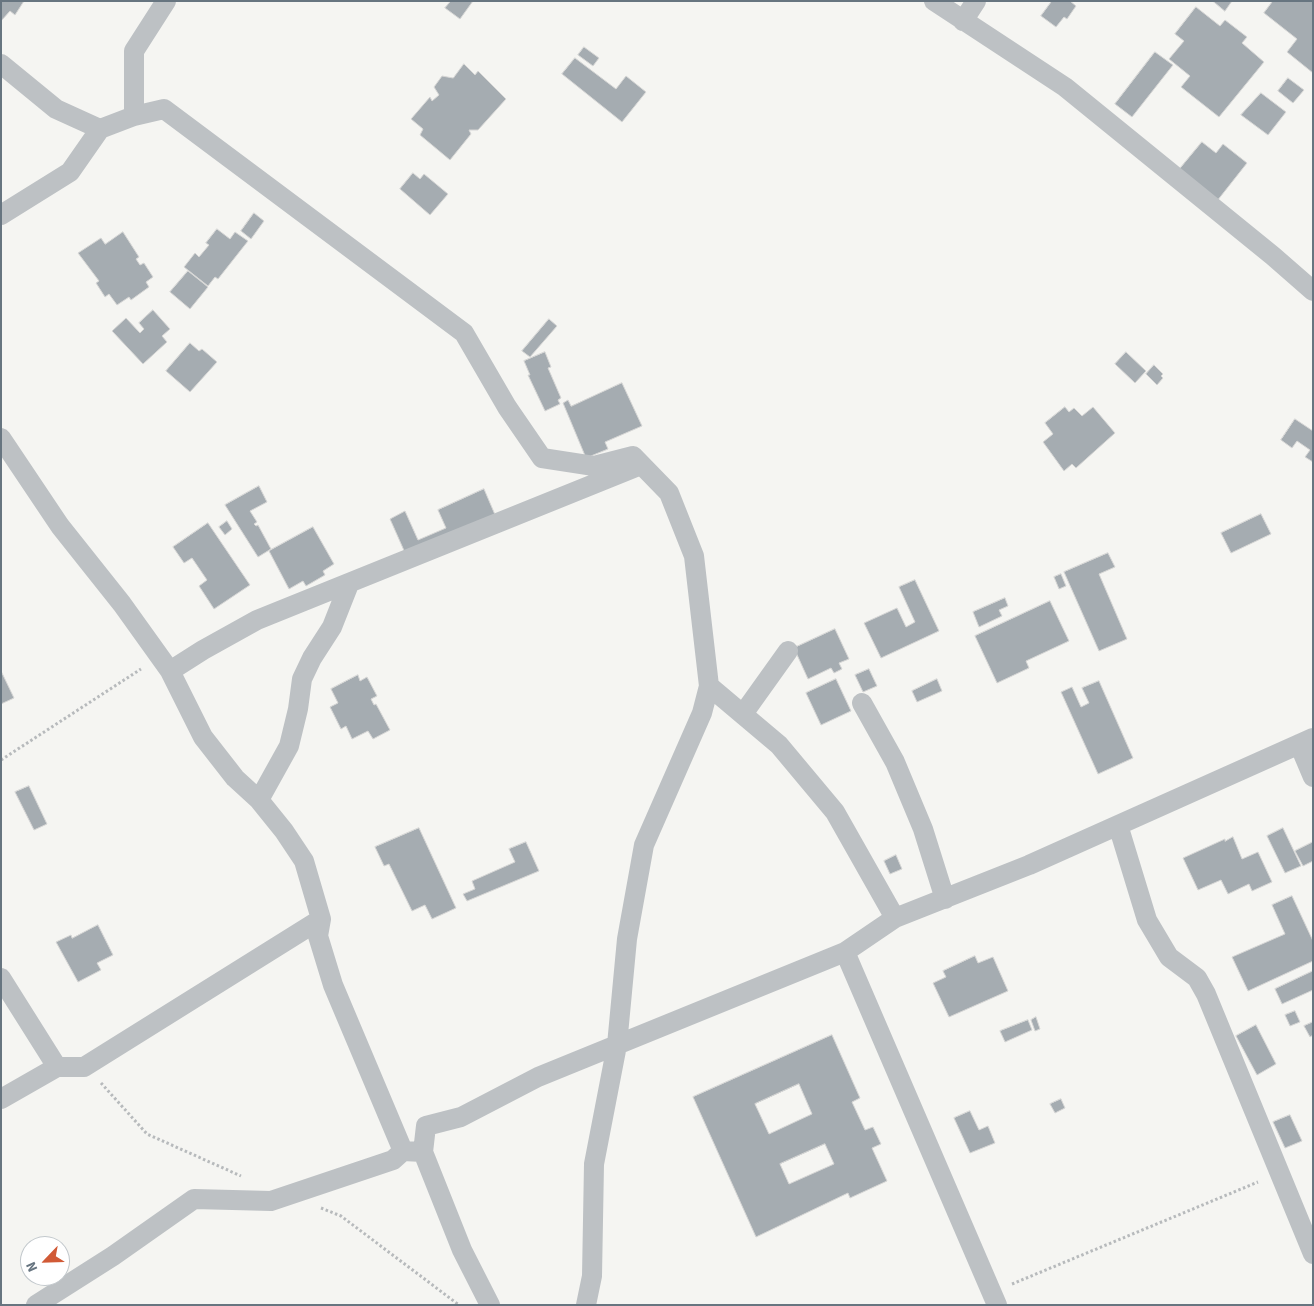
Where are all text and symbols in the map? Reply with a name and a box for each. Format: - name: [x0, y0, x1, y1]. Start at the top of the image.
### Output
- north arrow: [20, 1236, 70, 1286]
- text: N: [21, 1258, 43, 1275]

